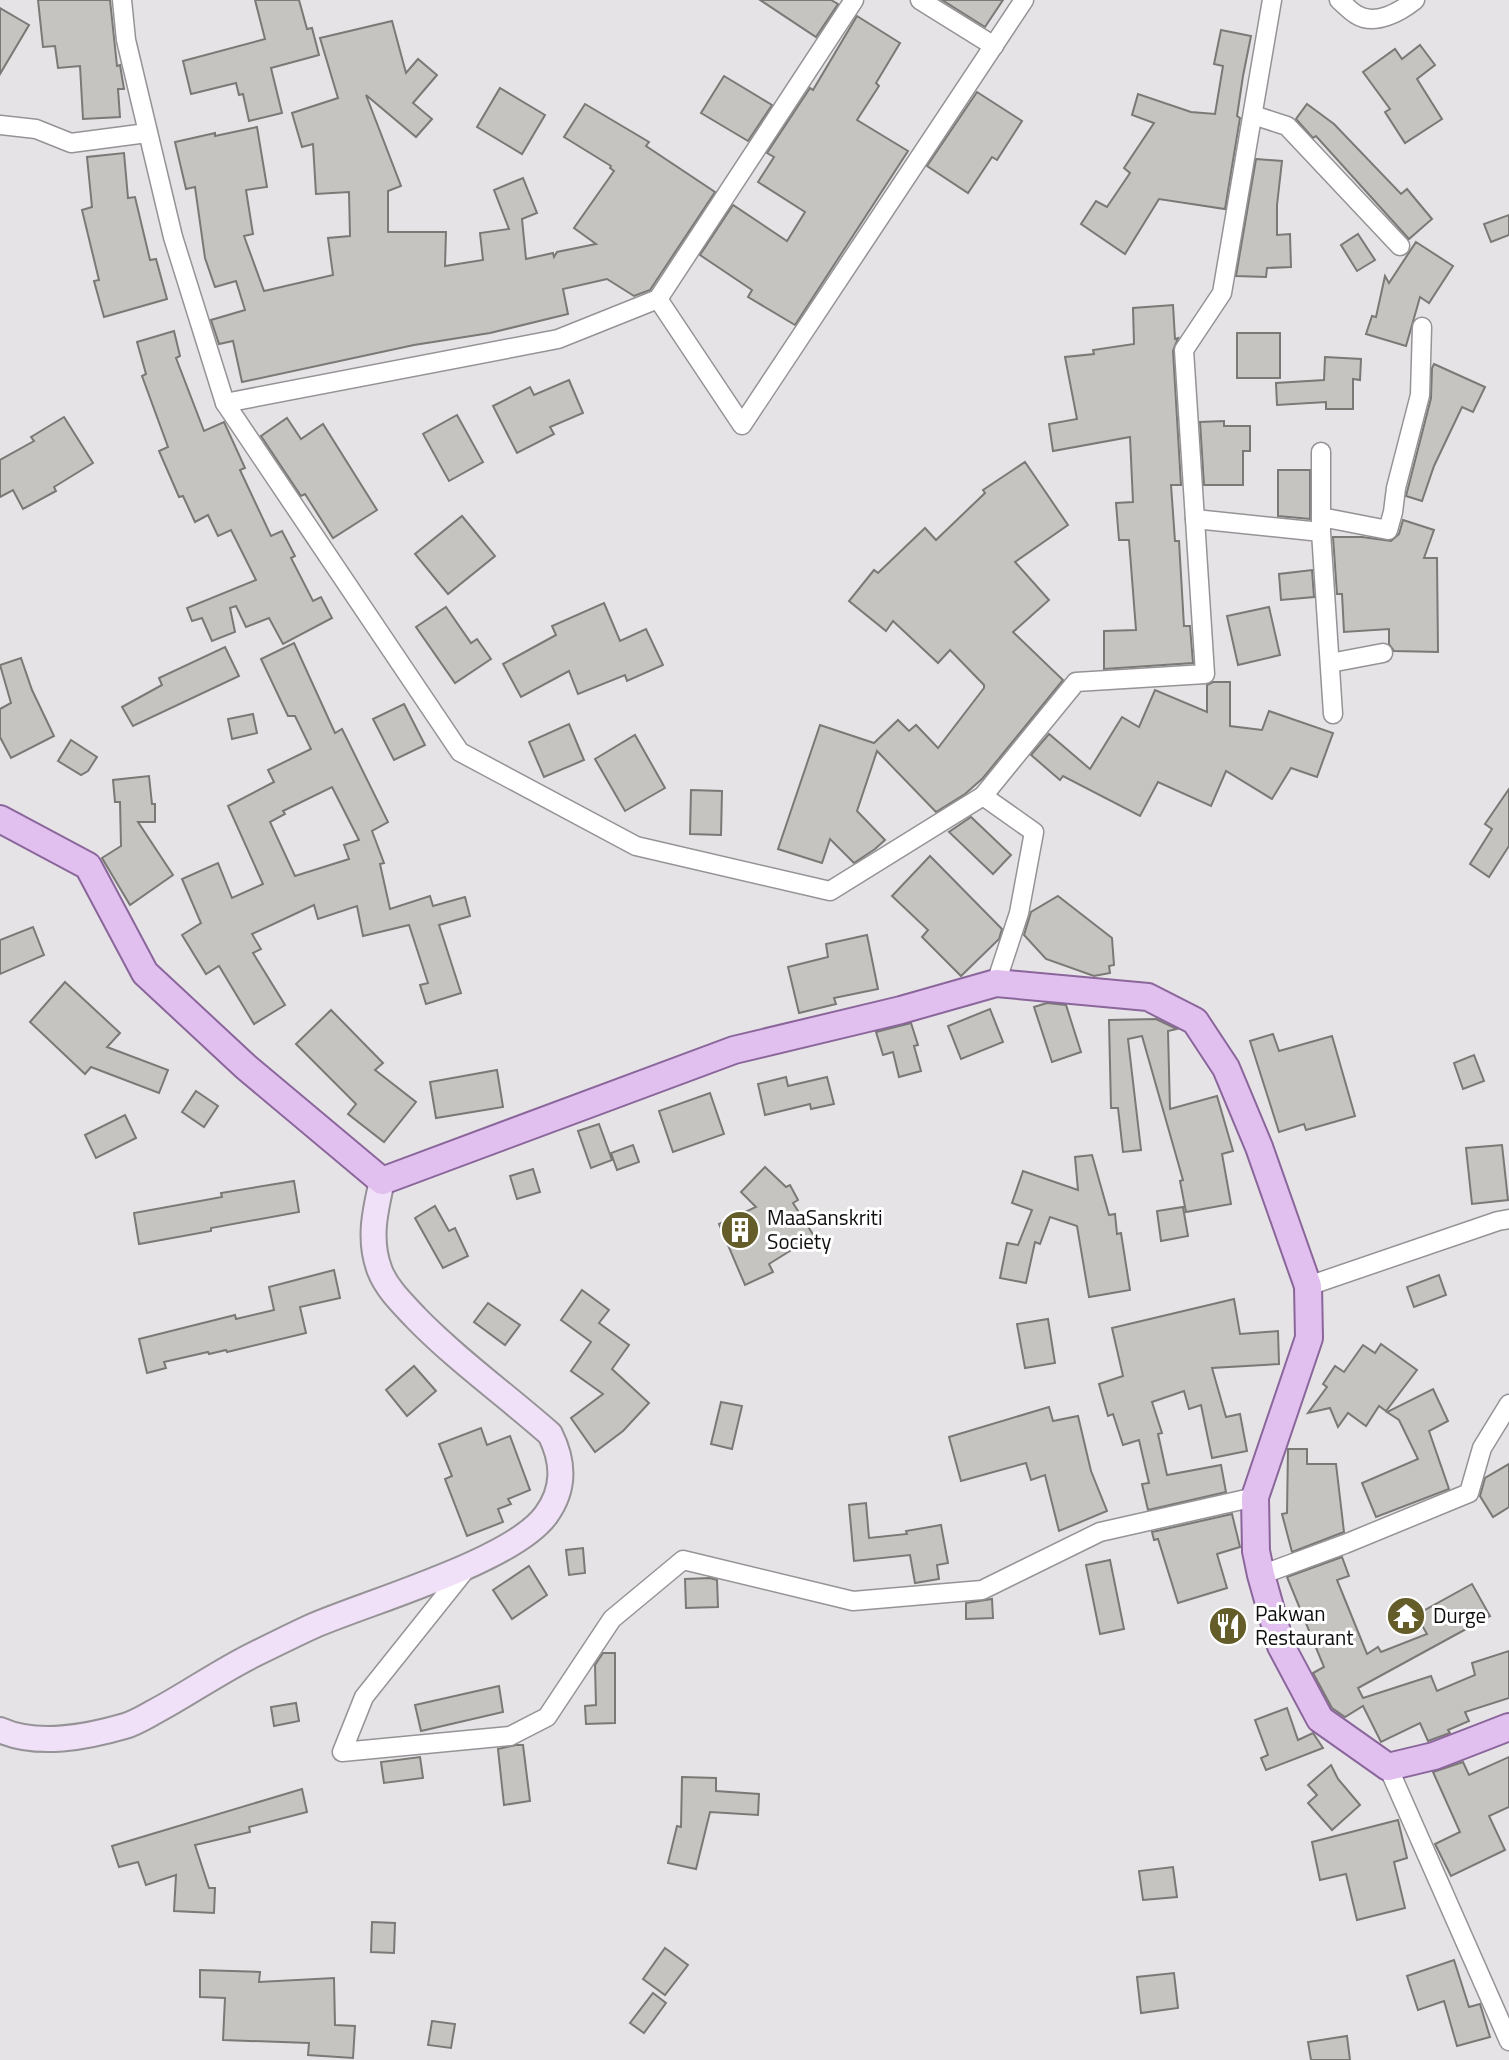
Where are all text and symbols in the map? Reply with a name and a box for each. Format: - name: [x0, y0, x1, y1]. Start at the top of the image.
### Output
- place label: MaaSanskriti Society: [767, 1201, 883, 1257]
- building icon: MaaSanskriti Society: [719, 1209, 761, 1251]
- temple icon: Durge: [1385, 1595, 1427, 1637]
- place label: Pakwan Restaurant: [1255, 1597, 1354, 1653]
- place label: Durge: [1433, 1599, 1486, 1631]
- restaurant icon: Pakwan Restaurant: [1207, 1605, 1249, 1647]

